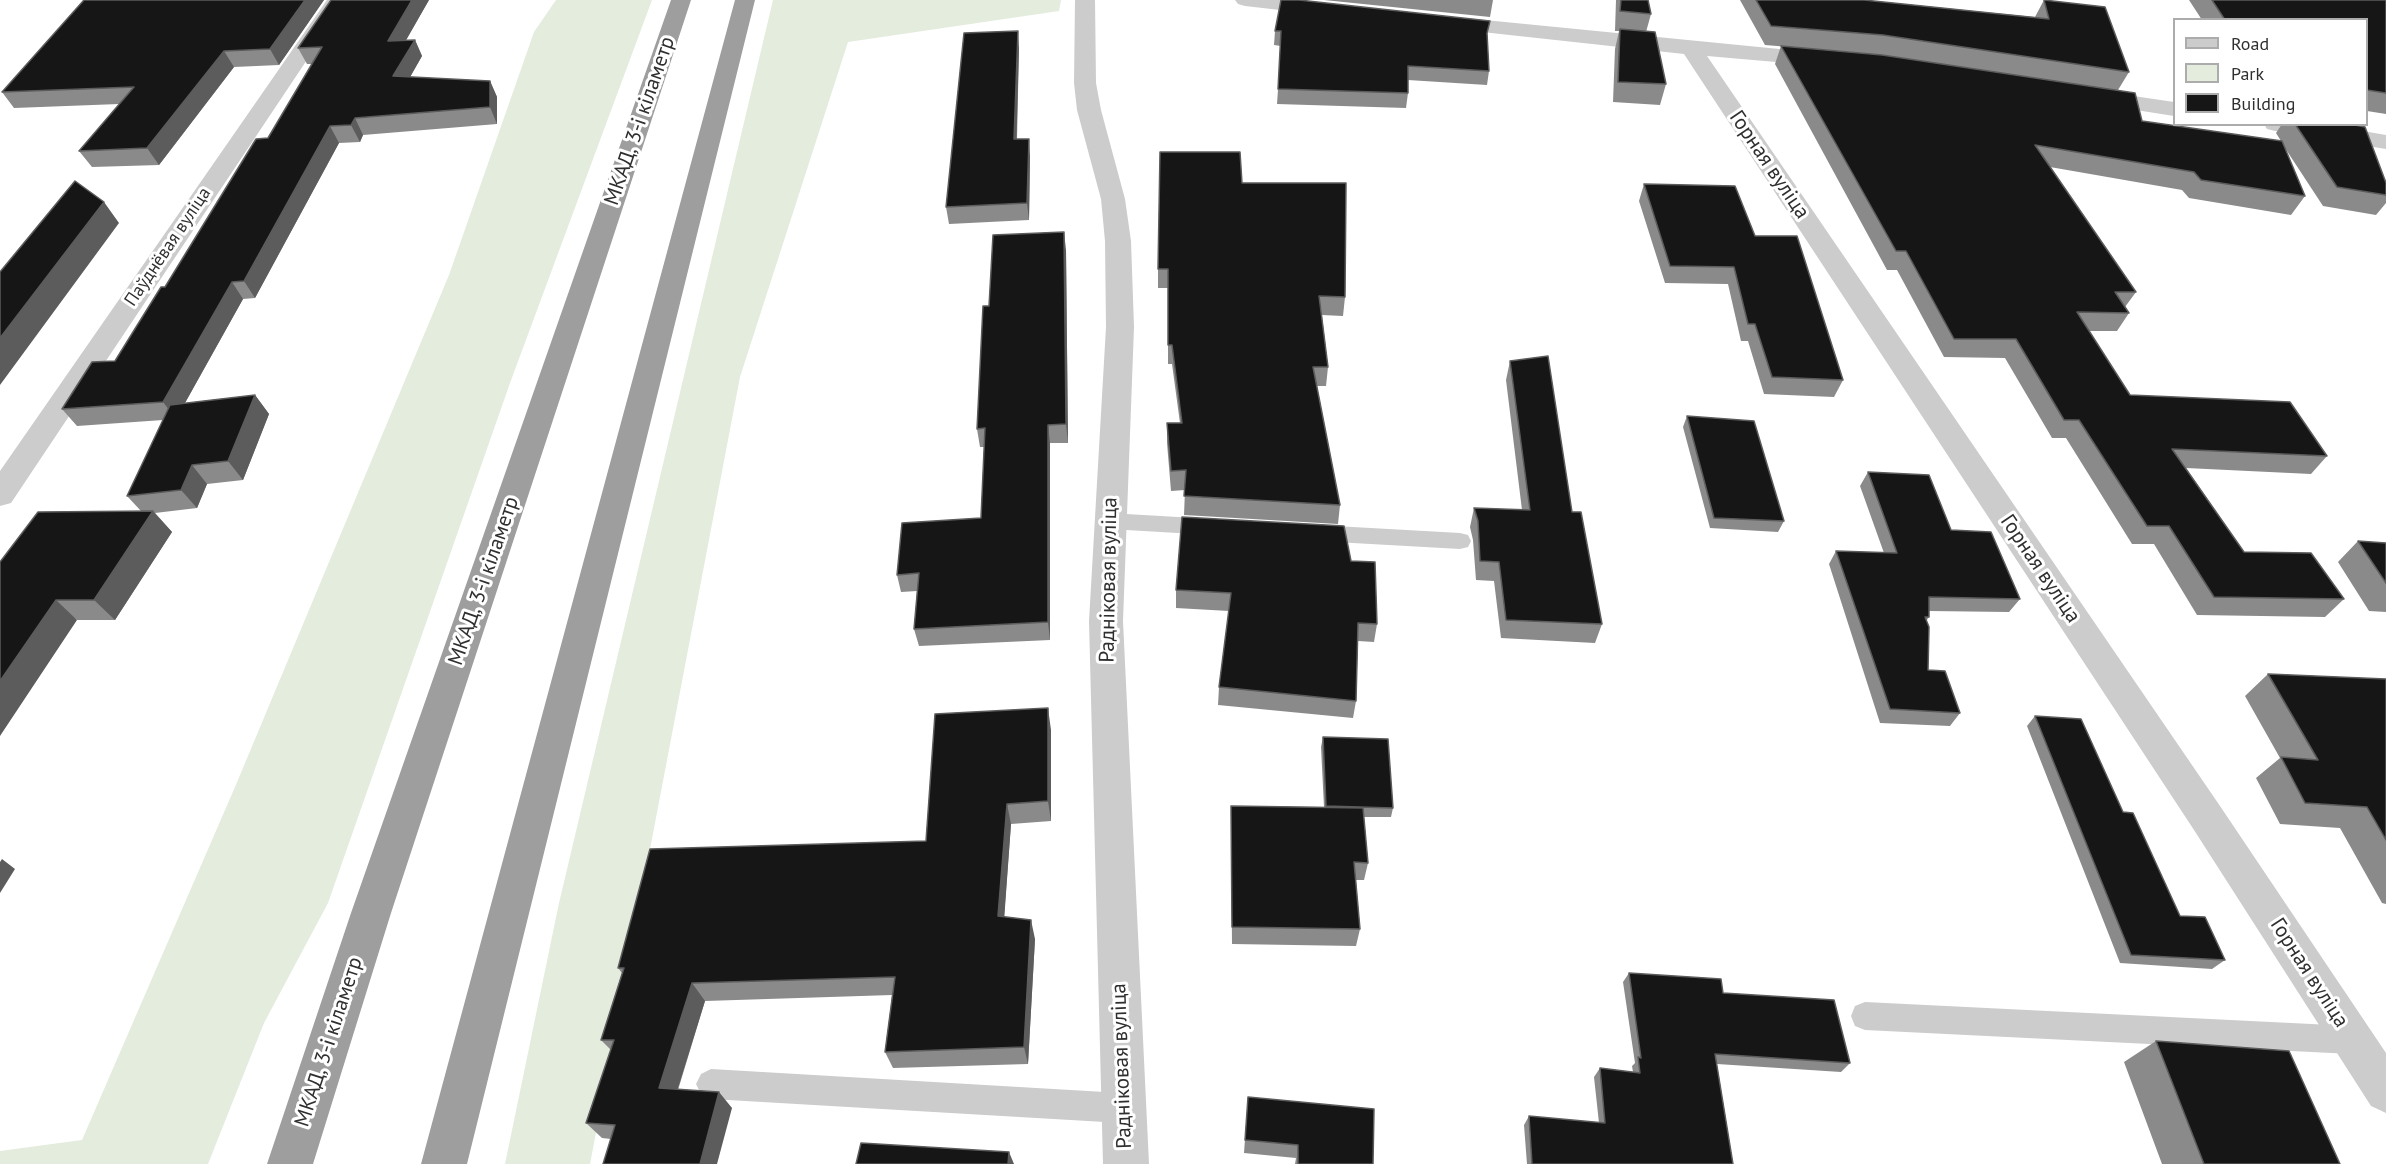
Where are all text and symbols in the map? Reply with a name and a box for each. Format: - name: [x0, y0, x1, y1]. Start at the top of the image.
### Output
- legend: [2173, 18, 2368, 126]
- text: Road: [2231, 32, 2269, 55]
- street label: МКАД, 3-і кіламетр: [599, 33, 681, 209]
- text: Park: [2231, 62, 2264, 85]
- text: Building: [2231, 92, 2295, 115]
- street label: Горная вуліца: [1724, 106, 1814, 224]
- street label: Паўднёвая вуліца: [120, 184, 216, 310]
- street label: МКАД, 3-і кіламетр: [443, 493, 525, 669]
- street label: Радніковая вуліца: [1095, 497, 1123, 663]
- street label: Горная вуліца: [1995, 510, 2085, 628]
- street label: Горная вуліца: [2264, 914, 2354, 1032]
- street label: МКАД, 3-і кіламетр: [290, 954, 368, 1130]
- street label: Радніковая вуліца: [1107, 983, 1137, 1149]

